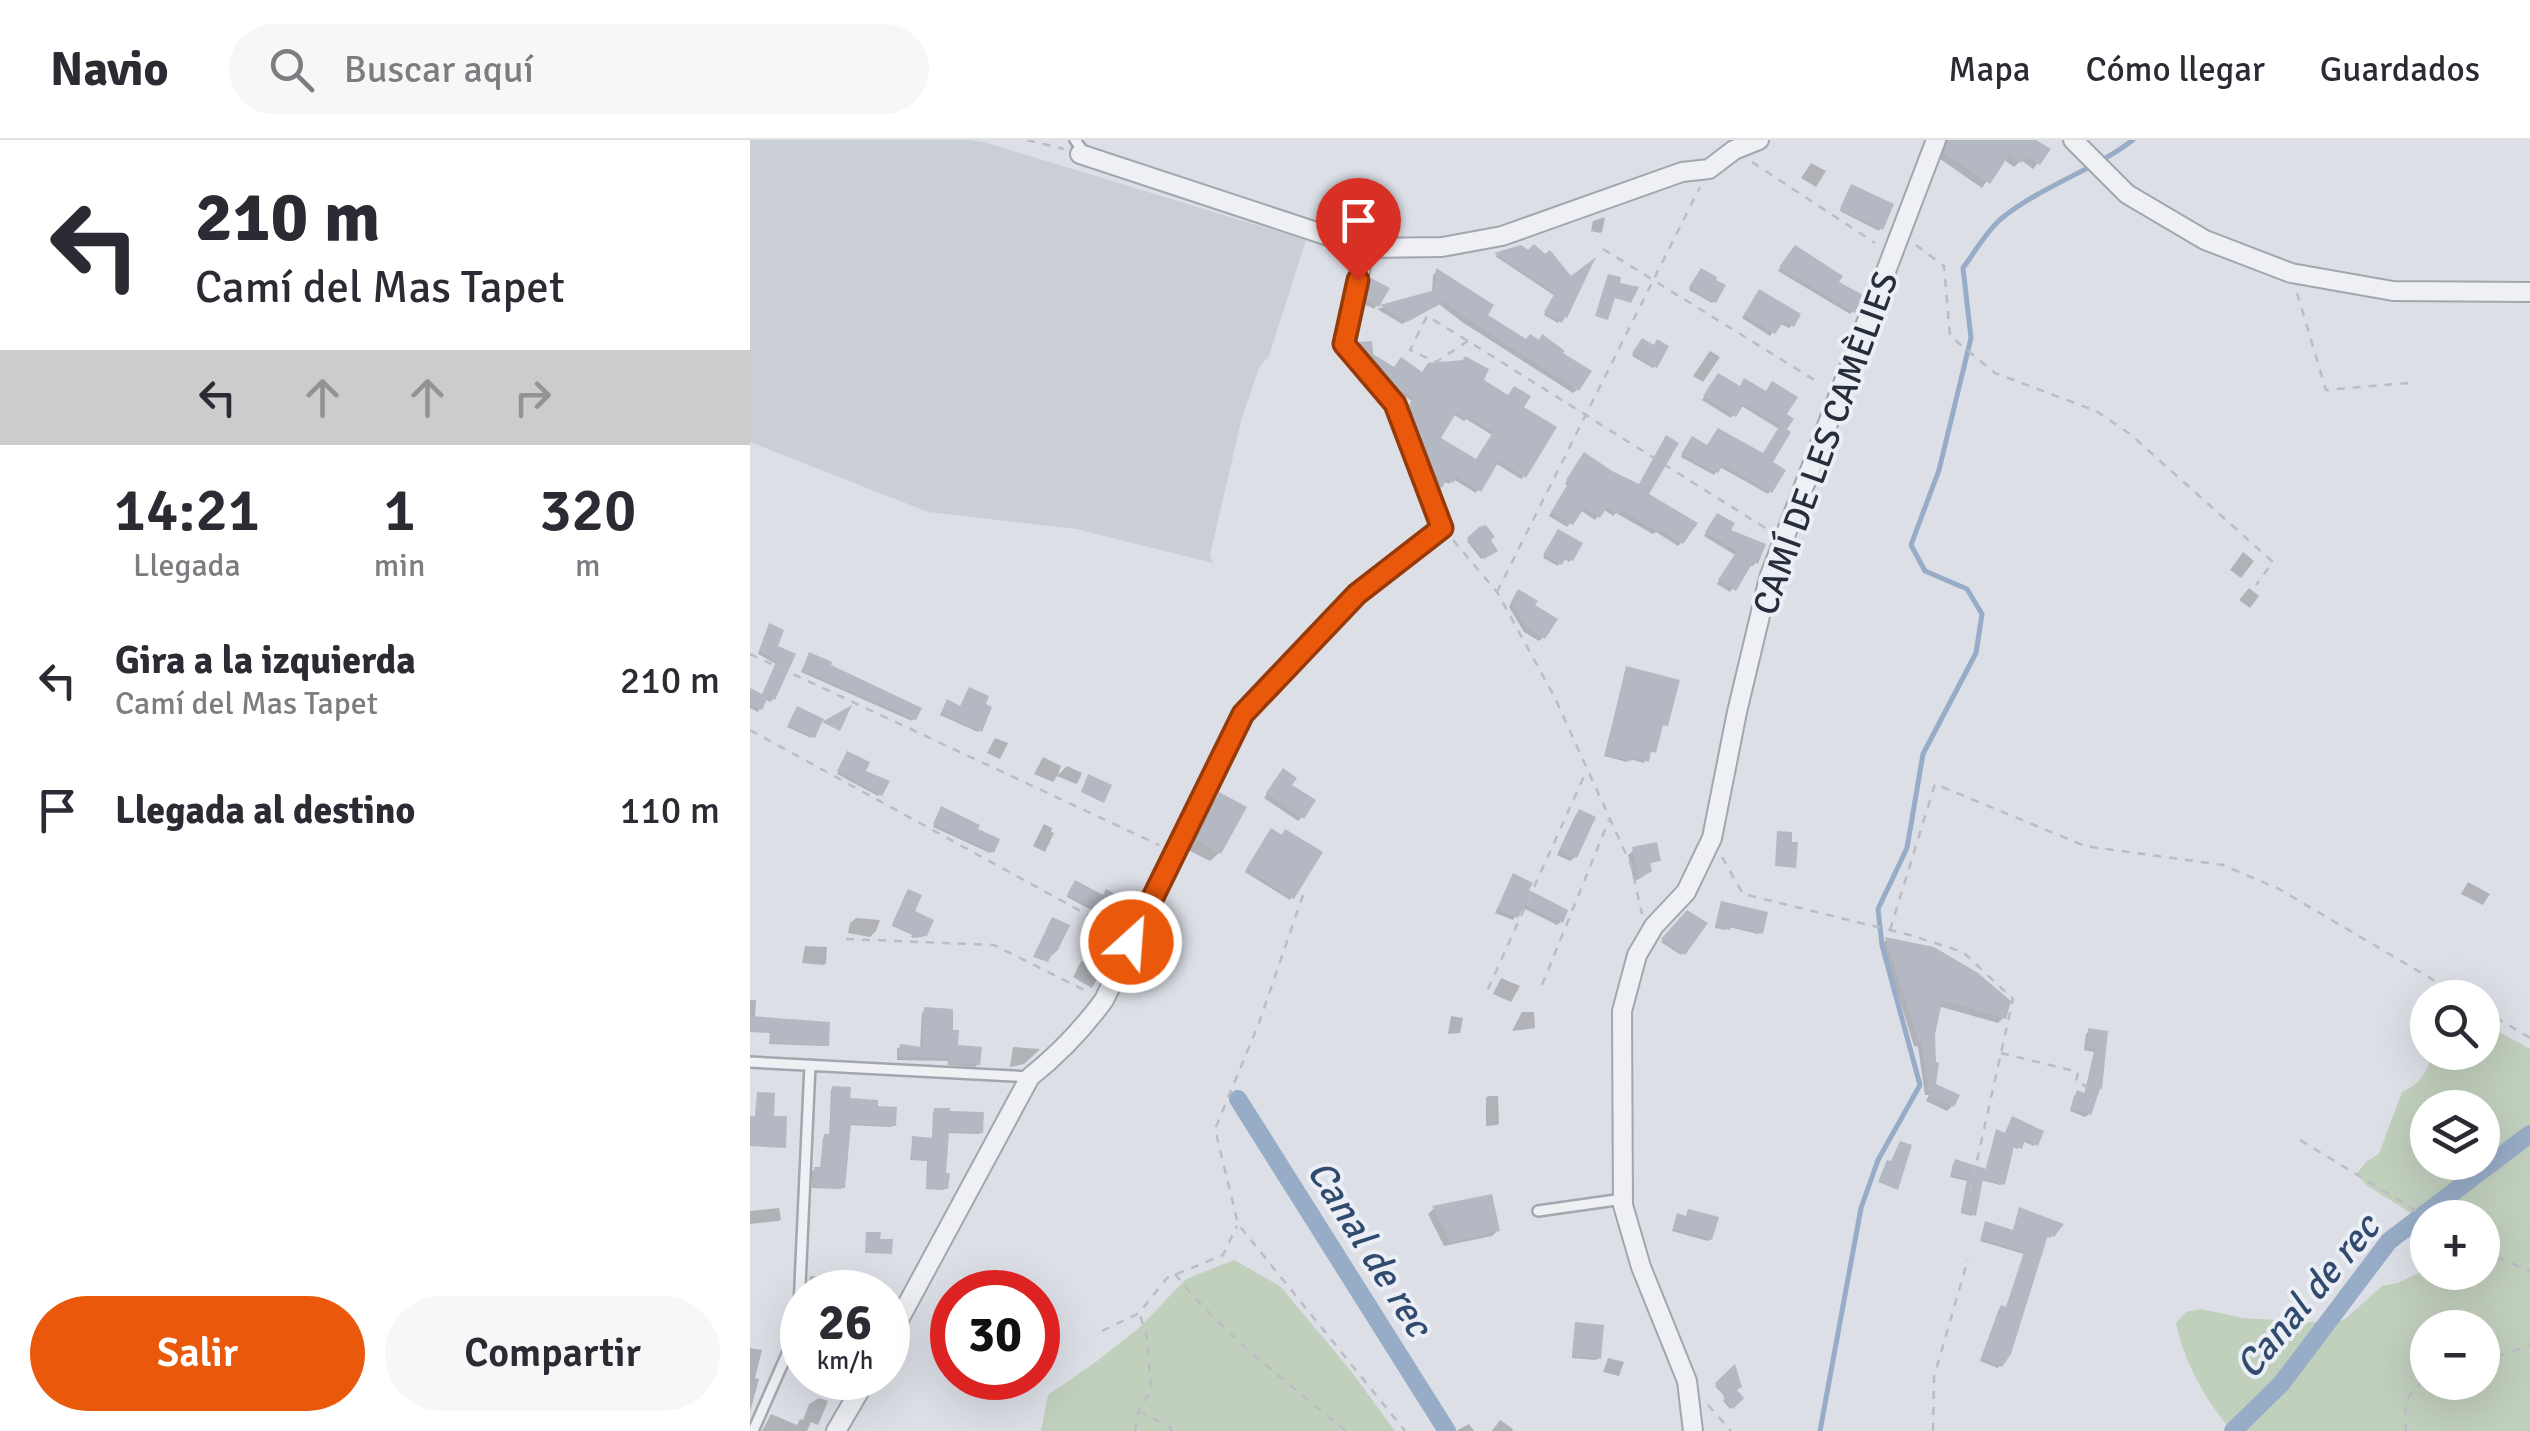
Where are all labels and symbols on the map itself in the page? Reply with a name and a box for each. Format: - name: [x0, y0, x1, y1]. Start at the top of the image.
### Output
- pin: [1316, 178, 1401, 281]
- street label: CAMÍ DE LES CAMÈLIES: [1743, 266, 1908, 621]
- position arrow: [1079, 890, 1183, 994]
- water label: Canal de rec: [1297, 1151, 1444, 1348]
- water label: Canal de rec: [2225, 1203, 2391, 1388]
- speed limit sign: 30: [930, 1270, 1060, 1400]

